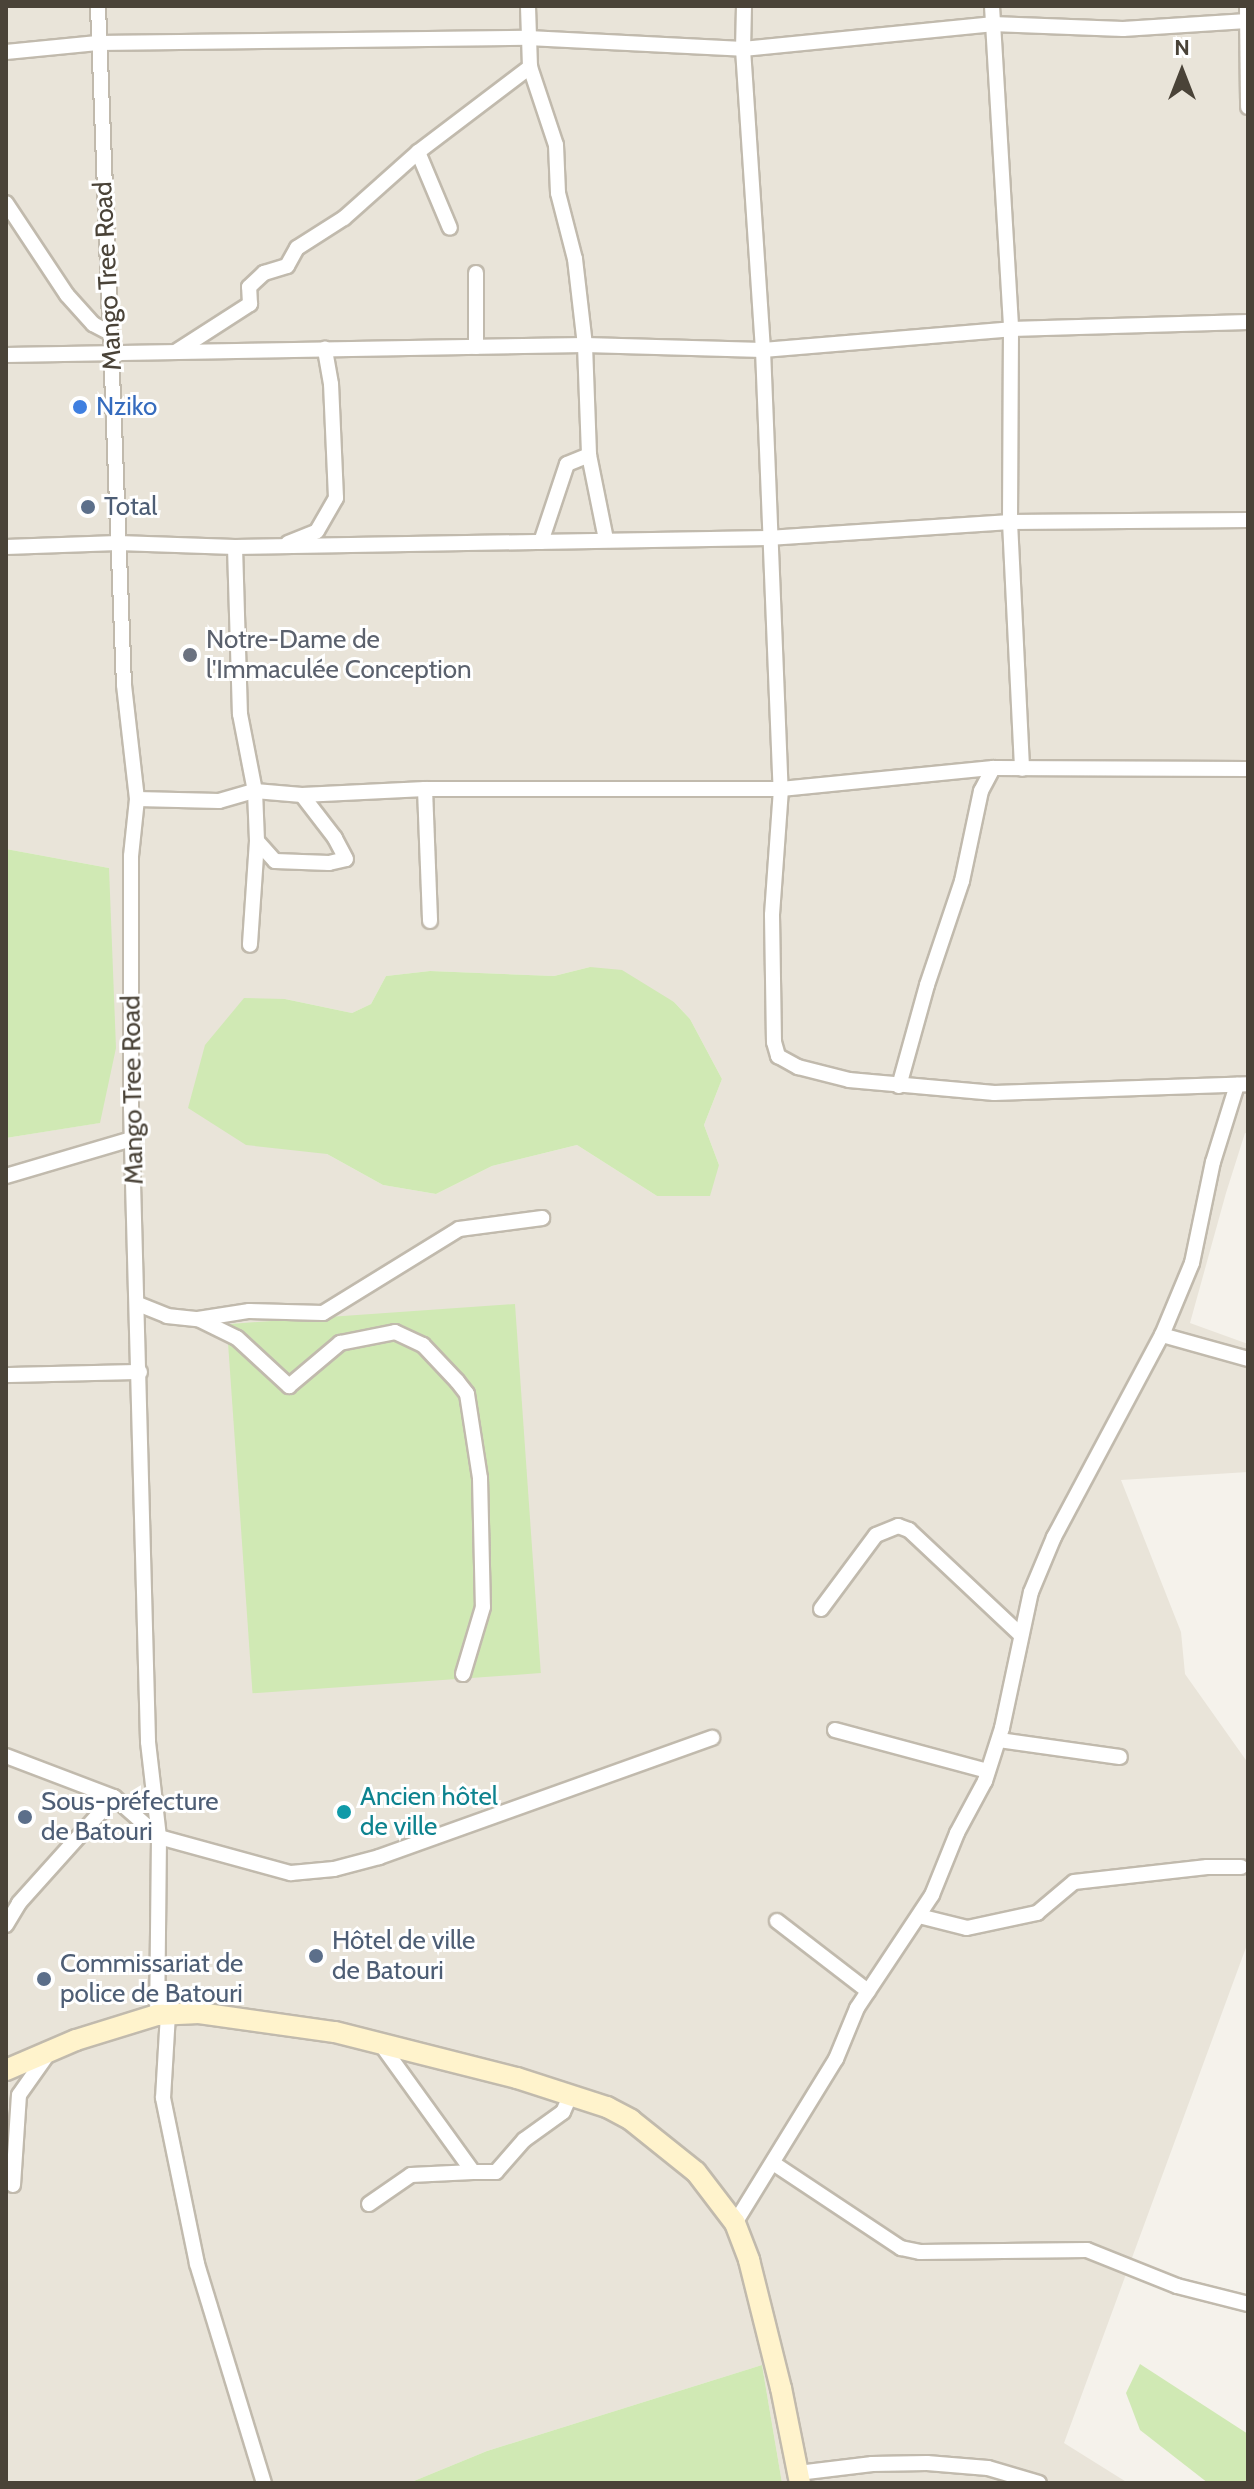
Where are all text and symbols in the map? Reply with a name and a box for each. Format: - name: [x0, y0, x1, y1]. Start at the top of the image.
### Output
- north arrow: [1142, 32, 1222, 112]
- text: N: [1174, 34, 1190, 61]
- street label: Mango Tree Road: [87, 181, 129, 371]
- place label: Nziko: [96, 391, 157, 423]
- marker: Nziko: [71, 398, 89, 416]
- place label: Total: [104, 491, 157, 523]
- marker: Total: [79, 498, 97, 516]
- place label: Notre-Dame de l'Immaculée Conception: [206, 624, 472, 686]
- marker: Notre-Dame de l'Immaculée Conception: [181, 646, 199, 664]
- street label: Mango Tree Road: [116, 995, 150, 1185]
- place label: Ancien hôtel de ville: [360, 1781, 498, 1842]
- place label: Sous-préfecture de Batouri: [41, 1786, 219, 1848]
- marker: Ancien hôtel de ville: [335, 1803, 353, 1821]
- marker: Sous-préfecture de Batouri: [16, 1808, 34, 1826]
- place label: Hôtel de ville de Batouri: [332, 1925, 475, 1986]
- marker: Hôtel de ville de Batouri: [307, 1947, 325, 1965]
- place label: Commissariat de police de Batouri: [60, 1948, 243, 2010]
- marker: Commissariat de police de Batouri: [35, 1970, 53, 1988]

